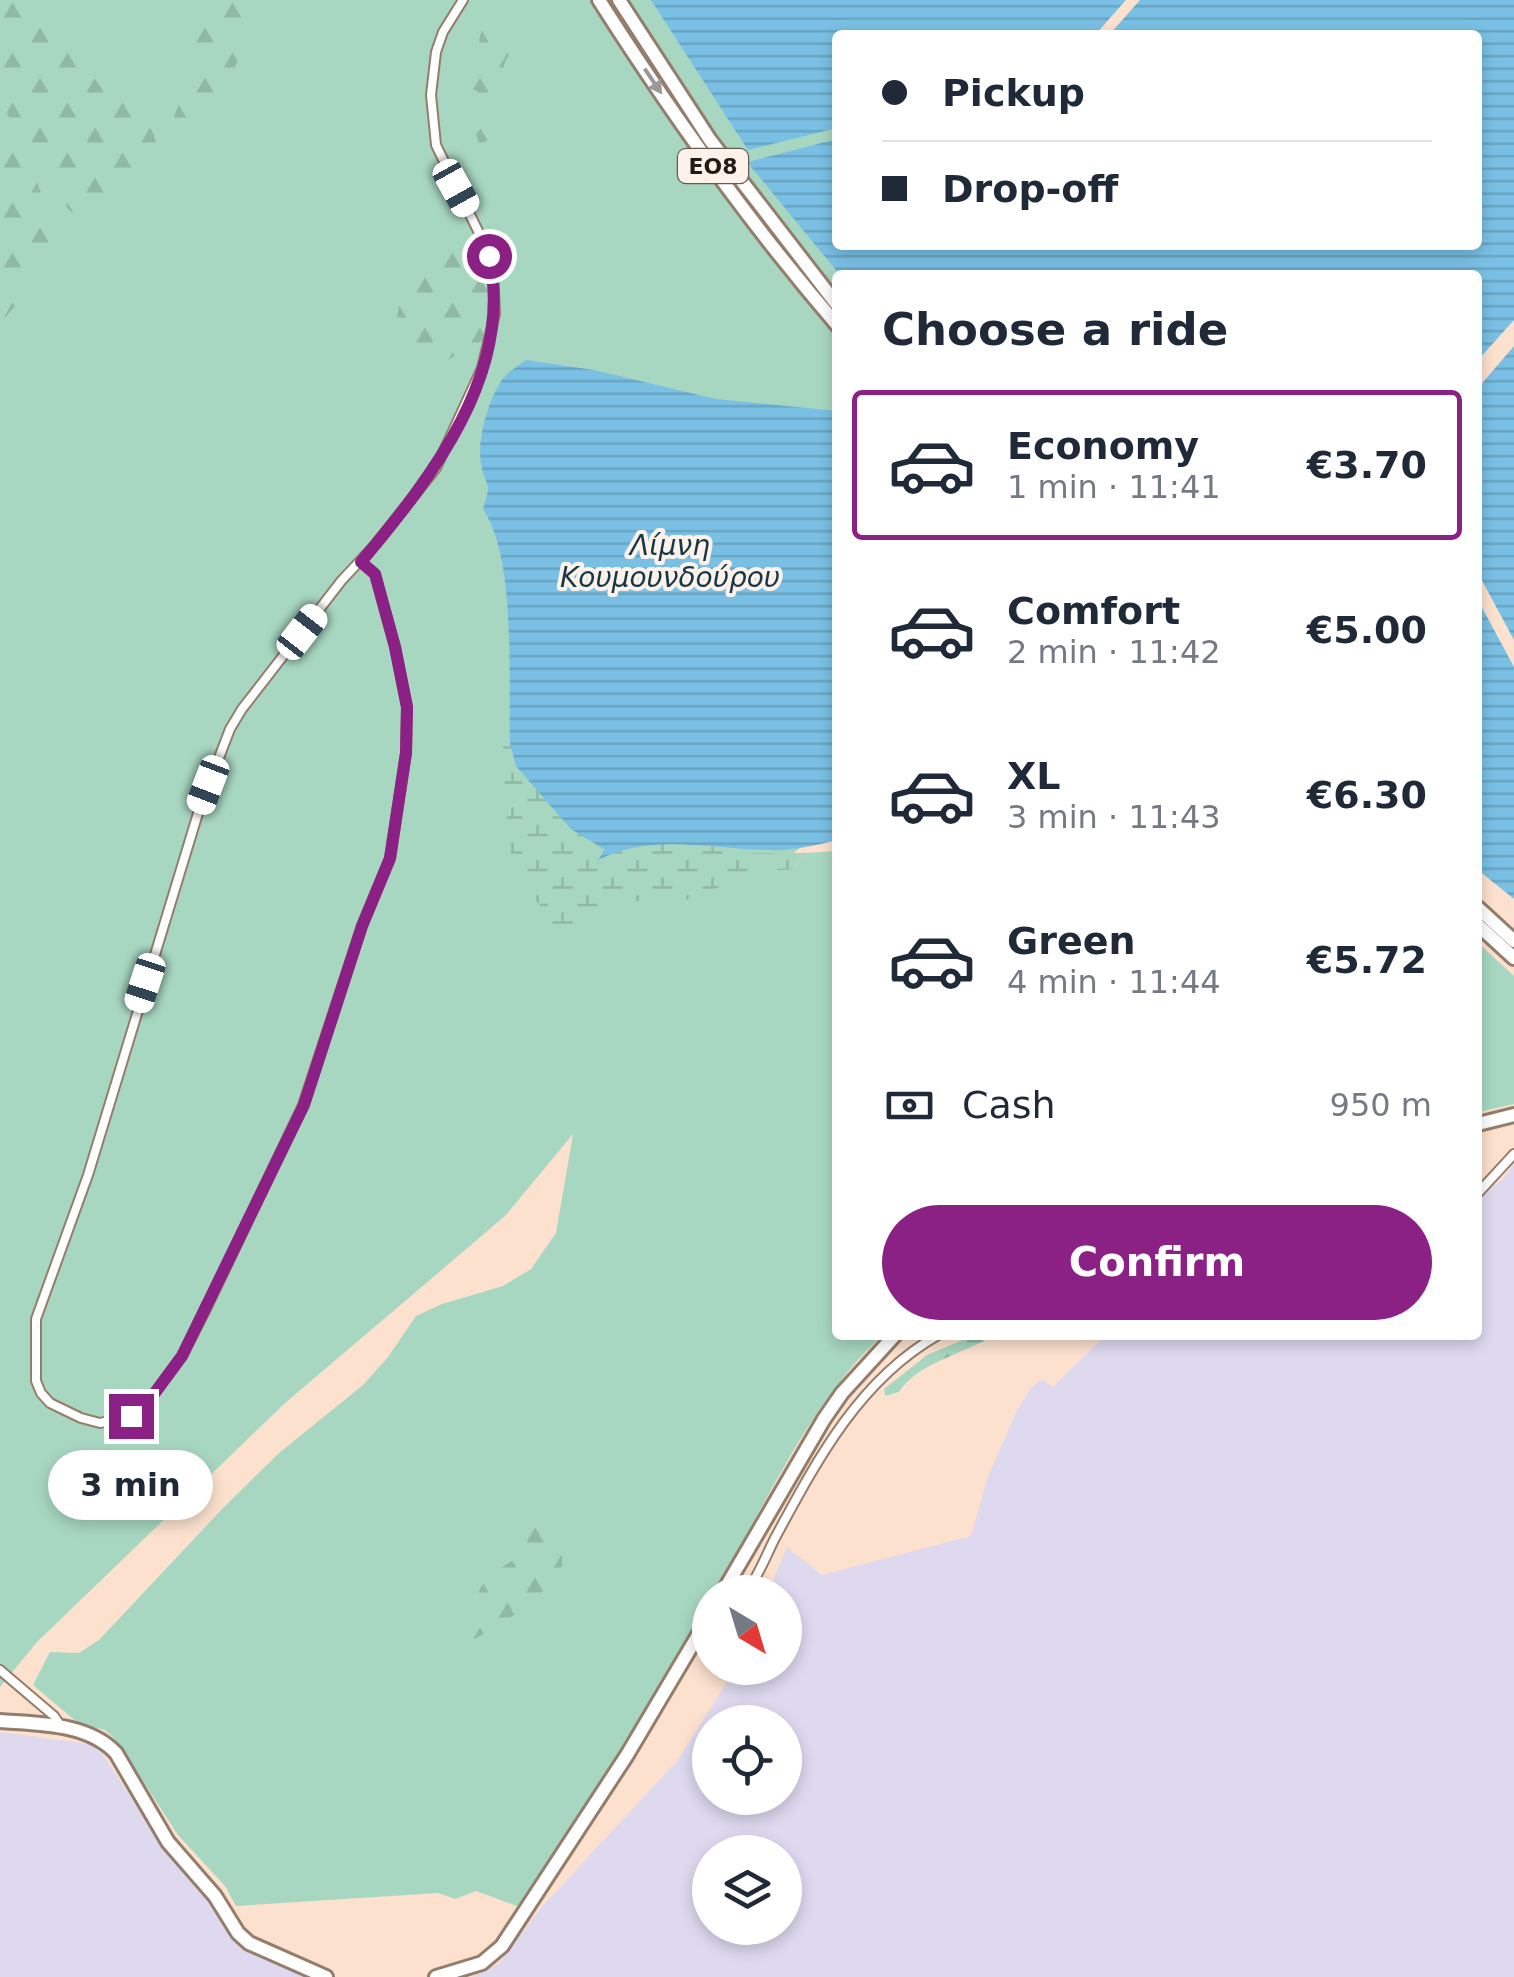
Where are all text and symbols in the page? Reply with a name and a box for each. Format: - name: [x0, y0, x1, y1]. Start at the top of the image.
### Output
- one-way arrow: [643, 68, 662, 95]
- text: Pickup: [942, 71, 1085, 115]
- road number: ΕΟ8: [678, 149, 748, 183]
- car: [428, 154, 484, 222]
- text: Drop-off: [942, 167, 1118, 211]
- route start: [467, 234, 512, 279]
- text: Choose a ride: [882, 303, 1228, 356]
- icon: car: [887, 420, 977, 510]
- text: Economy: [1007, 424, 1199, 468]
- text: €3.70: [1307, 443, 1427, 487]
- text: 1 min · 11:41: [1007, 468, 1221, 506]
- water label: Λίμνη Κουμουνδούρου: [560, 529, 780, 594]
- icon: car: [887, 585, 977, 675]
- text: Comfort: [1007, 589, 1180, 633]
- car: [272, 599, 332, 665]
- text: €5.00: [1307, 608, 1427, 652]
- text: 2 min · 11:42: [1007, 633, 1221, 671]
- icon: car: [887, 750, 977, 840]
- car: [183, 752, 233, 818]
- text: XL: [1007, 754, 1061, 798]
- text: €6.30: [1307, 773, 1427, 817]
- text: 3 min · 11:43: [1007, 798, 1221, 836]
- icon: car: [887, 915, 977, 1005]
- text: Green: [1007, 919, 1136, 963]
- text: €5.72: [1307, 938, 1427, 982]
- car: [121, 950, 169, 1016]
- text: 4 min · 11:44: [1007, 963, 1221, 1001]
- icon: cash: [882, 1078, 937, 1133]
- text: Cash: [962, 1083, 1056, 1127]
- text: 950 m: [1330, 1086, 1432, 1124]
- button: Confirm: [882, 1205, 1432, 1320]
- route end: [109, 1394, 154, 1439]
- callout: 3 min: [48, 1451, 214, 1521]
- text: 3 min: [80, 1466, 181, 1504]
- north arrow: [692, 1575, 802, 1685]
- map controls: [692, 1575, 802, 1945]
- button: locate: [692, 1705, 802, 1815]
- button: layers: [692, 1835, 802, 1945]

